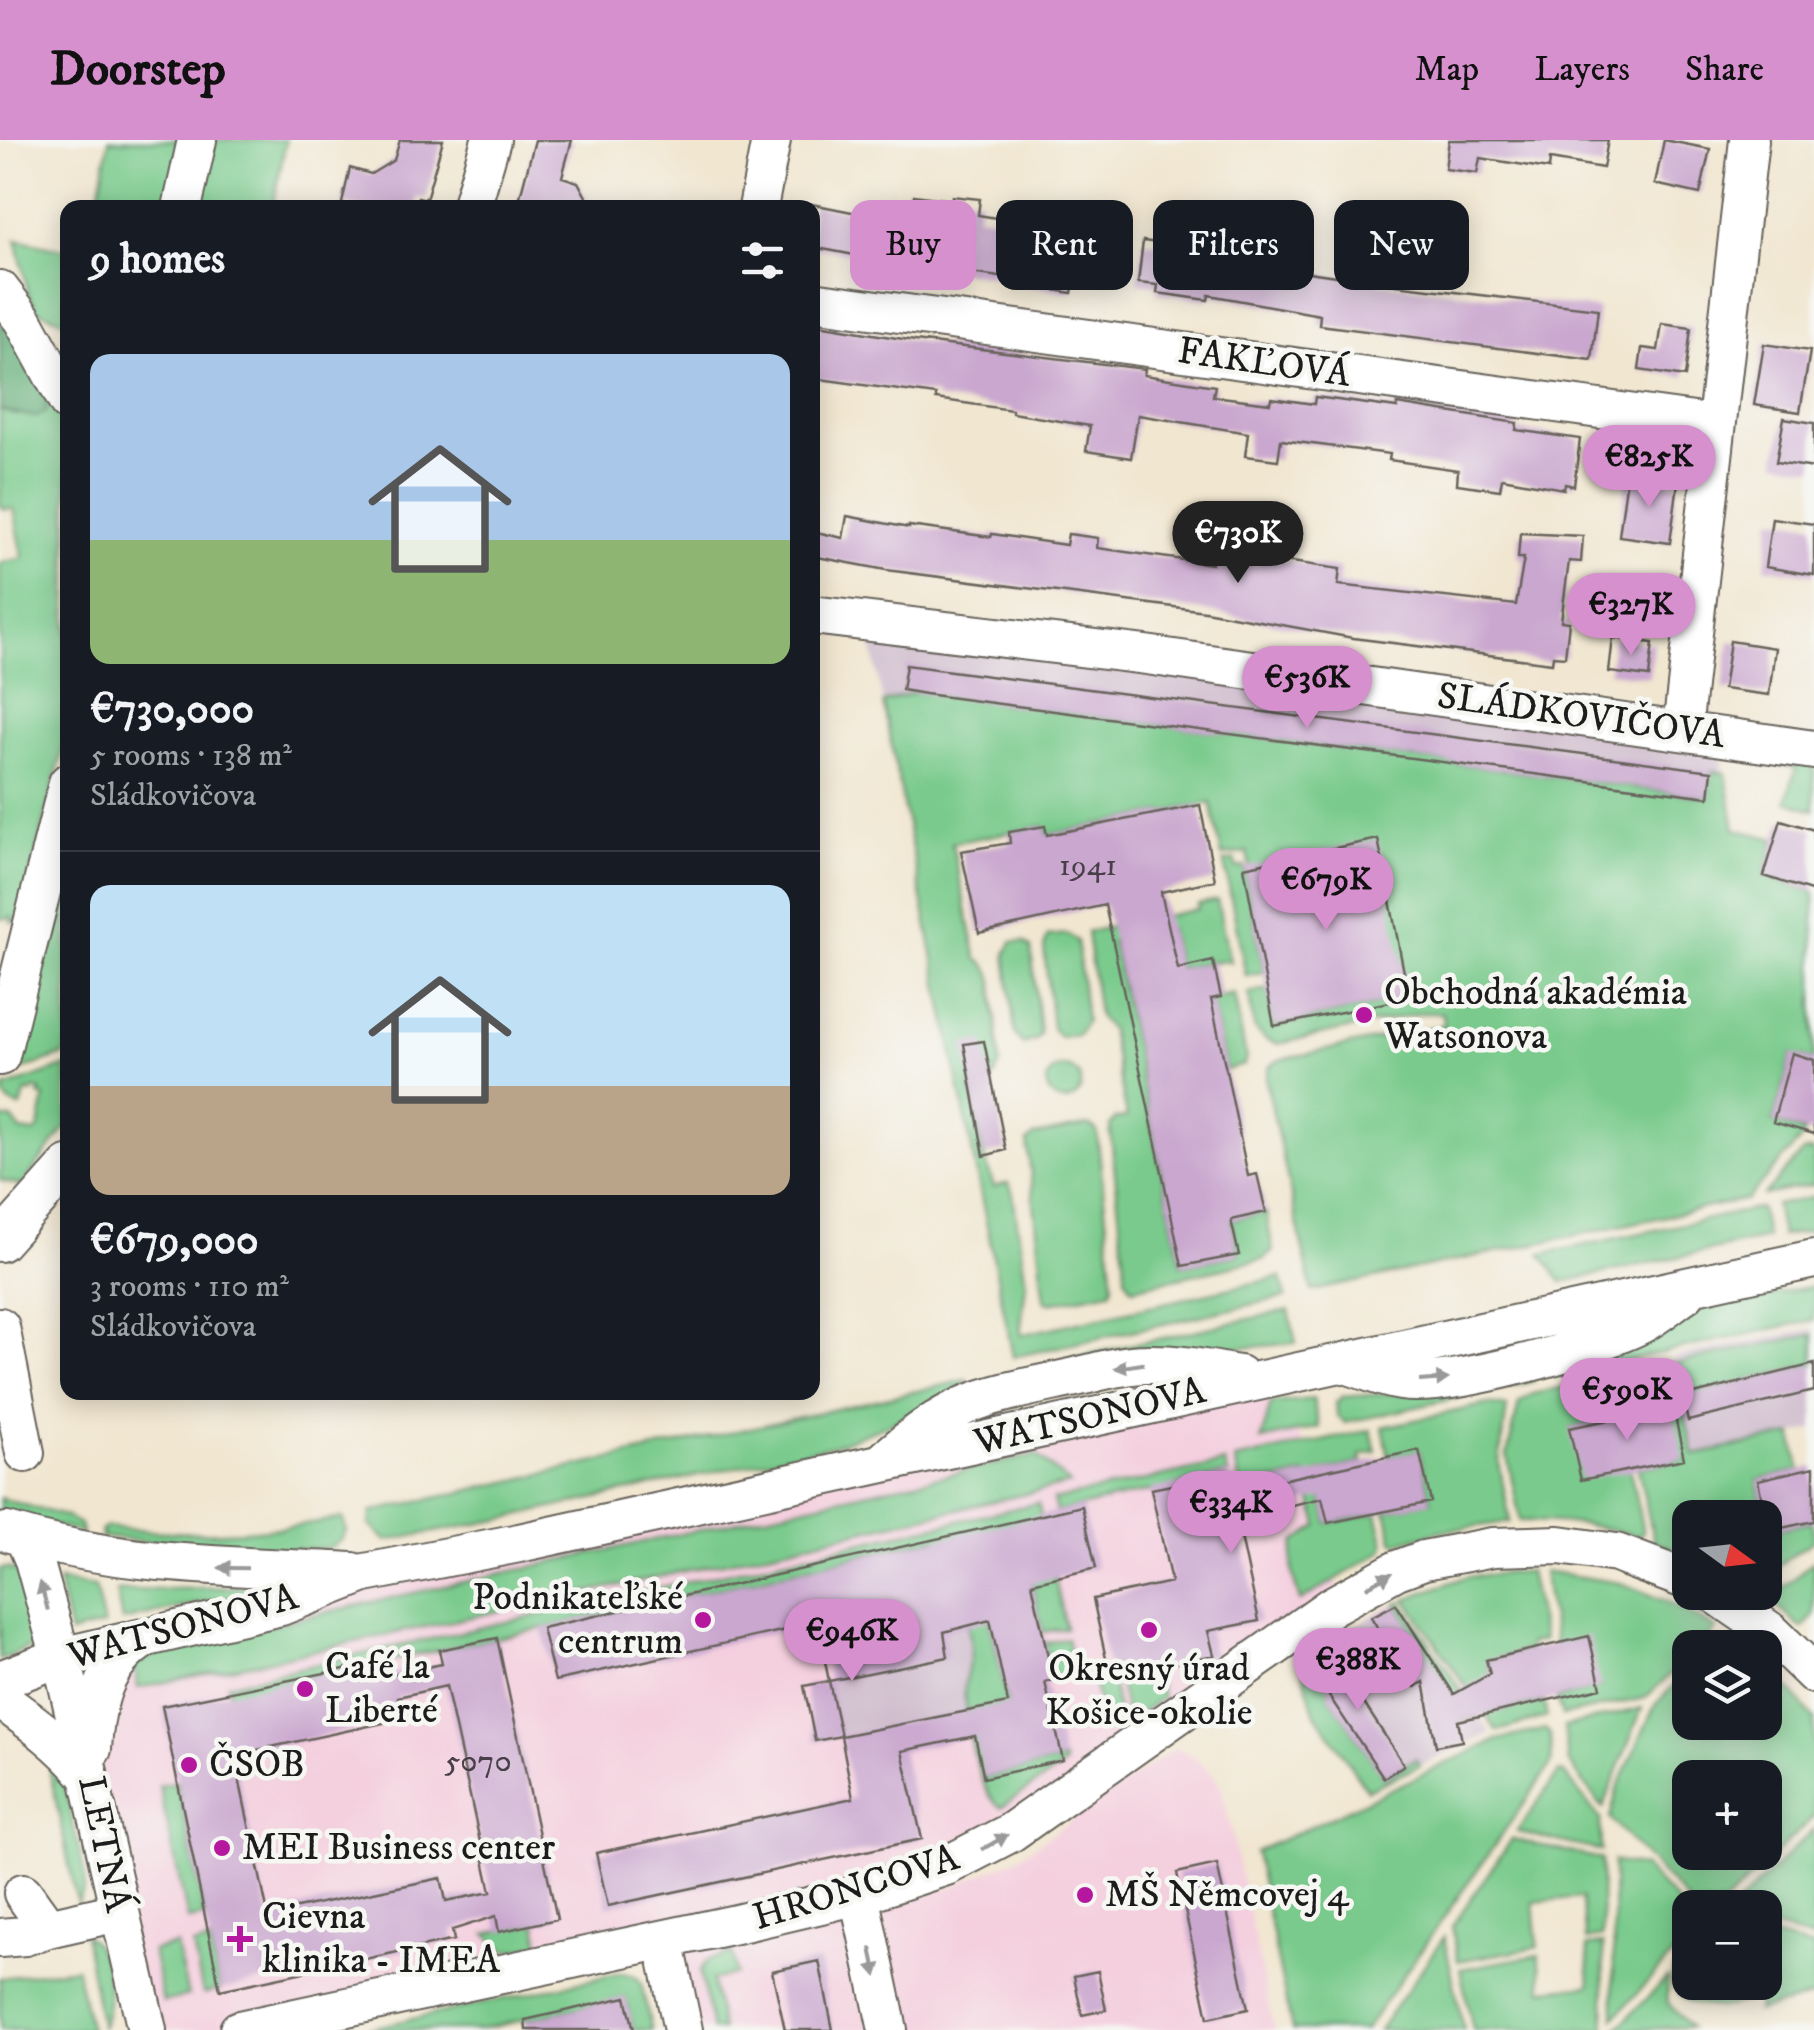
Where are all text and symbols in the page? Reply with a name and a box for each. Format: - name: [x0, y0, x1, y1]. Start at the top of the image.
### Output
- text: Doorstep: [50, 40, 226, 100]
- text: Map: [1415, 48, 1479, 92]
- text: Layers: [1534, 48, 1630, 92]
- text: Share: [1685, 48, 1764, 92]
- chip: Buy: [850, 200, 976, 290]
- chip: Rent: [996, 200, 1133, 290]
- chip: Filters: [1153, 200, 1314, 290]
- chip: New: [1334, 200, 1469, 290]
- icon: filters: [735, 233, 790, 288]
- text: 9 homes: [90, 234, 225, 286]
- street label: FAKĽOVÁ: [1175, 327, 1354, 399]
- icon: home: [350, 419, 530, 599]
- pin: €825K: [1579, 425, 1719, 510]
- text: €825K: [1605, 437, 1693, 477]
- pin: €730K: [1168, 501, 1308, 586]
- text: €730K: [1194, 513, 1282, 553]
- pin: €327K: [1561, 573, 1701, 658]
- text: €327K: [1589, 585, 1673, 625]
- pin: €536K: [1237, 646, 1377, 731]
- text: €536K: [1264, 658, 1350, 698]
- street label: SLÁDKOVIČOVA: [1434, 672, 1729, 760]
- text: €730,000: [90, 684, 254, 736]
- text: 5 rooms · 138 m²: [90, 736, 292, 776]
- text: Sládkovičova: [90, 776, 256, 816]
- house number: 1941: [1059, 846, 1117, 886]
- pin: €679K: [1256, 848, 1396, 933]
- text: €679K: [1281, 860, 1371, 900]
- icon: home: [350, 950, 530, 1130]
- place label: Obchodná akadémia Watsonova: [1383, 969, 1687, 1061]
- marker: Obchodná akadémia Watsonova: [1353, 1004, 1375, 1026]
- text: €679,000: [90, 1215, 259, 1267]
- text: 3 rooms · 110 m²: [90, 1267, 289, 1307]
- text: Sládkovičova: [90, 1307, 256, 1347]
- pin: €590K: [1557, 1358, 1697, 1443]
- one-way arrow: [1113, 1359, 1145, 1375]
- street label: WATSONOVA: [969, 1367, 1211, 1467]
- text: €590K: [1582, 1370, 1672, 1410]
- one-way arrow: [1419, 1371, 1451, 1387]
- pin: €334K: [1161, 1471, 1301, 1556]
- text: €334K: [1189, 1483, 1273, 1523]
- north arrow: [1672, 1500, 1782, 1610]
- map controls: [1672, 1500, 1782, 2000]
- one-way arrow: [217, 1560, 249, 1576]
- one-way arrow: [1364, 1571, 1393, 1588]
- street label: WATSONOVA: [62, 1573, 304, 1681]
- place label: Podnikateľské centrum: [472, 1574, 683, 1666]
- one-way arrow: [36, 1581, 52, 1612]
- pin: €946K: [782, 1599, 922, 1684]
- marker: Podnikateľské centrum: [692, 1609, 714, 1631]
- text: €946K: [806, 1611, 898, 1651]
- marker: Okresný úrad Košice-okolie: [1138, 1619, 1160, 1641]
- pin: €388K: [1288, 1628, 1428, 1713]
- button: layers: [1672, 1630, 1782, 1740]
- text: €388K: [1315, 1640, 1401, 1680]
- place label: Café la Liberté: [325, 1643, 438, 1735]
- place label: Okresný úrad Košice-okolie: [1046, 1645, 1252, 1737]
- marker: Café la Liberté: [294, 1678, 316, 1700]
- place label: ČSOB: [209, 1741, 305, 1789]
- house number: 5070: [444, 1742, 512, 1782]
- marker: ČSOB: [178, 1754, 200, 1776]
- button: +: [1672, 1760, 1782, 1870]
- street label: LETNÁ: [66, 1772, 142, 1917]
- place label: MEI Business center: [242, 1824, 555, 1872]
- one-way arrow: [981, 1833, 1009, 1851]
- street label: HRONCOVA: [747, 1834, 965, 1942]
- marker: MEI Business center: [211, 1837, 233, 1859]
- place label: MŠ Němcovej 4: [1105, 1871, 1350, 1919]
- marker: MŠ Němcovej 4: [1074, 1884, 1096, 1906]
- button: −: [1672, 1890, 1782, 2000]
- place label: Cievna klinika - IMEA: [262, 1893, 501, 1985]
- marker: Cievna klinika - IMEA: [227, 1926, 253, 1952]
- one-way arrow: [866, 1947, 882, 1978]

